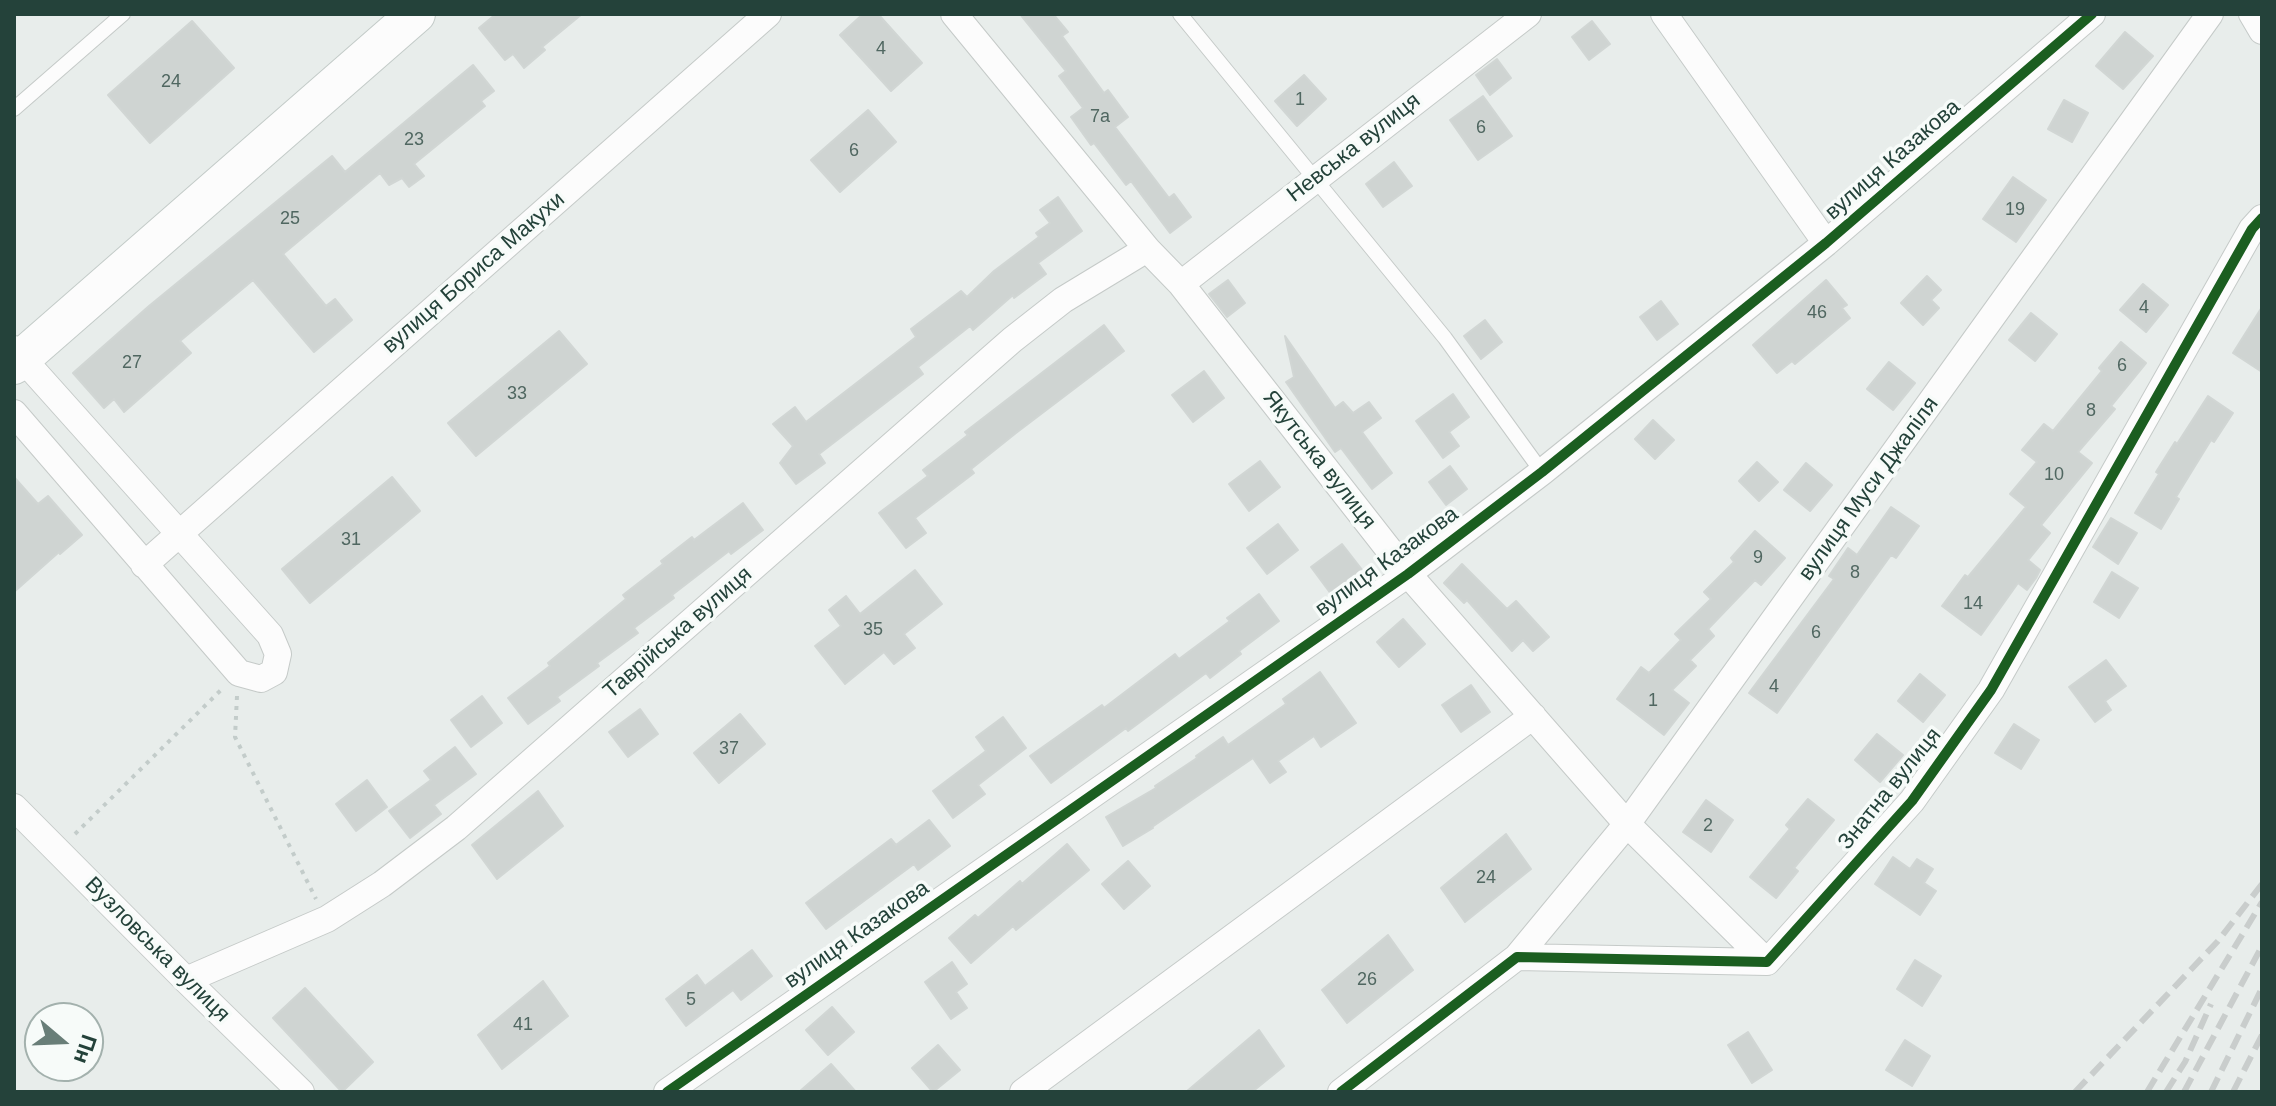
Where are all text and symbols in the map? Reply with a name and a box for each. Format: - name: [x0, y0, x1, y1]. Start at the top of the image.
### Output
- house number: 4: [876, 38, 886, 60]
- house number: 24: [161, 71, 181, 93]
- street label: Невська вулиця: [1282, 88, 1426, 208]
- house number: 1: [1295, 89, 1305, 111]
- street label: вулиця Казакова: [1820, 94, 1966, 226]
- house number: 7а: [1090, 106, 1110, 128]
- house number: 6: [1476, 117, 1486, 139]
- house number: 23: [404, 129, 424, 151]
- house number: 6: [849, 140, 859, 162]
- street label: вулиця Бориса Макухи: [377, 187, 571, 359]
- house number: 19: [2005, 199, 2025, 221]
- house number: 25: [280, 208, 300, 230]
- house number: 4: [2139, 297, 2149, 319]
- house number: 46: [1807, 302, 1827, 324]
- house number: 27: [122, 352, 142, 374]
- house number: 6: [2117, 355, 2127, 377]
- house number: 33: [507, 383, 527, 405]
- street label: Якутська вулиця: [1257, 385, 1381, 535]
- street label: вулиця Муси Джаліля: [1794, 392, 1944, 586]
- house number: 8: [2086, 400, 2096, 422]
- house number: 10: [2044, 464, 2064, 486]
- street label: вулиця Казакова: [1310, 501, 1464, 623]
- house number: 31: [341, 529, 361, 551]
- house number: 9: [1753, 547, 1763, 569]
- street label: Таврійська вулиця: [598, 561, 758, 705]
- house number: 8: [1850, 562, 1860, 584]
- house number: 14: [1963, 593, 1983, 615]
- house number: 35: [863, 619, 883, 641]
- house number: 6: [1811, 622, 1821, 644]
- house number: 4: [1769, 676, 1779, 698]
- house number: 1: [1648, 690, 1658, 712]
- street label: Знатна вулиця: [1833, 723, 1947, 855]
- house number: 37: [719, 738, 739, 760]
- house number: 2: [1703, 815, 1713, 837]
- house number: 24: [1476, 867, 1496, 889]
- street label: Вузловська вулиця: [79, 872, 235, 1028]
- street label: вулиця Казакова: [780, 875, 934, 995]
- house number: 26: [1357, 969, 1377, 991]
- house number: 5: [686, 989, 696, 1011]
- north arrow: [24, 1002, 104, 1082]
- house number: 41: [513, 1014, 533, 1036]
- text: Пн: [69, 1031, 102, 1067]

